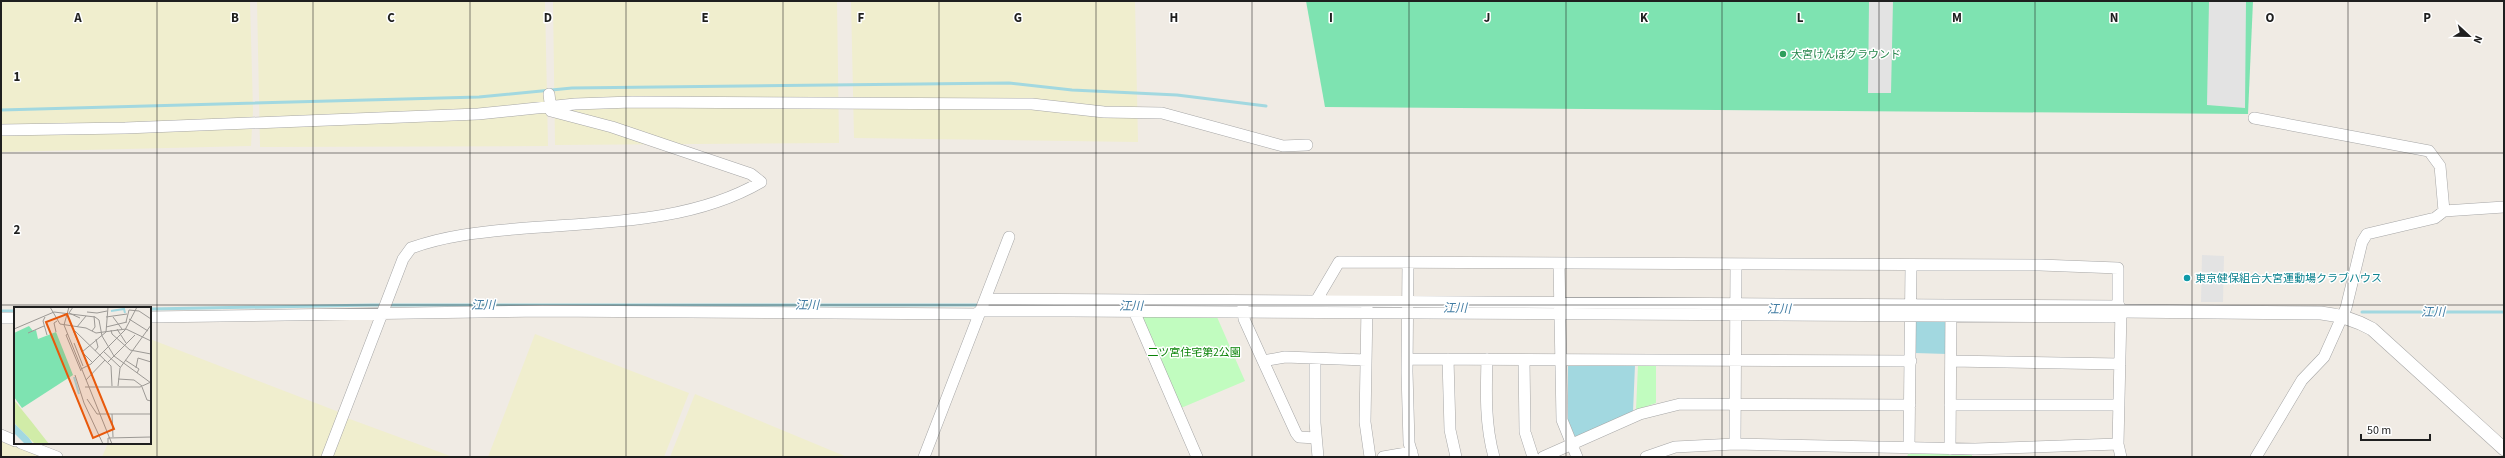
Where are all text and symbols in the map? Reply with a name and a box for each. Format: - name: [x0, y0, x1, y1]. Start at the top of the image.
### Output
- text: A: [73, 9, 82, 27]
- text: B: [231, 9, 239, 27]
- text: C: [387, 9, 395, 27]
- text: D: [544, 9, 552, 27]
- text: E: [701, 9, 709, 27]
- text: F: [858, 9, 865, 27]
- text: G: [1014, 9, 1022, 27]
- text: H: [1170, 9, 1178, 27]
- text: I: [1329, 9, 1333, 27]
- text: J: [1484, 9, 1490, 27]
- text: K: [1640, 9, 1649, 27]
- text: L: [1797, 9, 1804, 27]
- text: M: [1952, 9, 1962, 27]
- text: N: [2110, 9, 2118, 27]
- text: O: [2266, 9, 2275, 27]
- text: P: [2423, 9, 2431, 27]
- north arrow: [2449, 16, 2489, 56]
- text: N: [2469, 33, 2486, 46]
- place label: 大宮けんぽグラウンド: [1791, 47, 1901, 62]
- marker: 大宮けんぽグラウンド: [1778, 49, 1788, 59]
- text: 1: [14, 68, 21, 86]
- text: 2: [14, 221, 21, 239]
- place label: 東京健保組合大宮運動場クラブハウス: [2195, 271, 2382, 286]
- marker: 東京健保組合大宮運動場クラブハウス: [2182, 273, 2192, 283]
- water label: 江川: [471, 297, 497, 314]
- water label: 江川: [795, 297, 821, 314]
- water label: 江川: [1119, 298, 1145, 315]
- water label: 江川: [1443, 300, 1469, 317]
- water label: 江川: [1767, 301, 1793, 318]
- water label: 江川: [2421, 304, 2447, 321]
- inset map: [14, 307, 151, 444]
- park label: 二ツ宮住宅第2公園: [1147, 345, 1241, 360]
- scale bar: [2361, 416, 2430, 442]
- text: 50 m: [2367, 422, 2391, 439]

